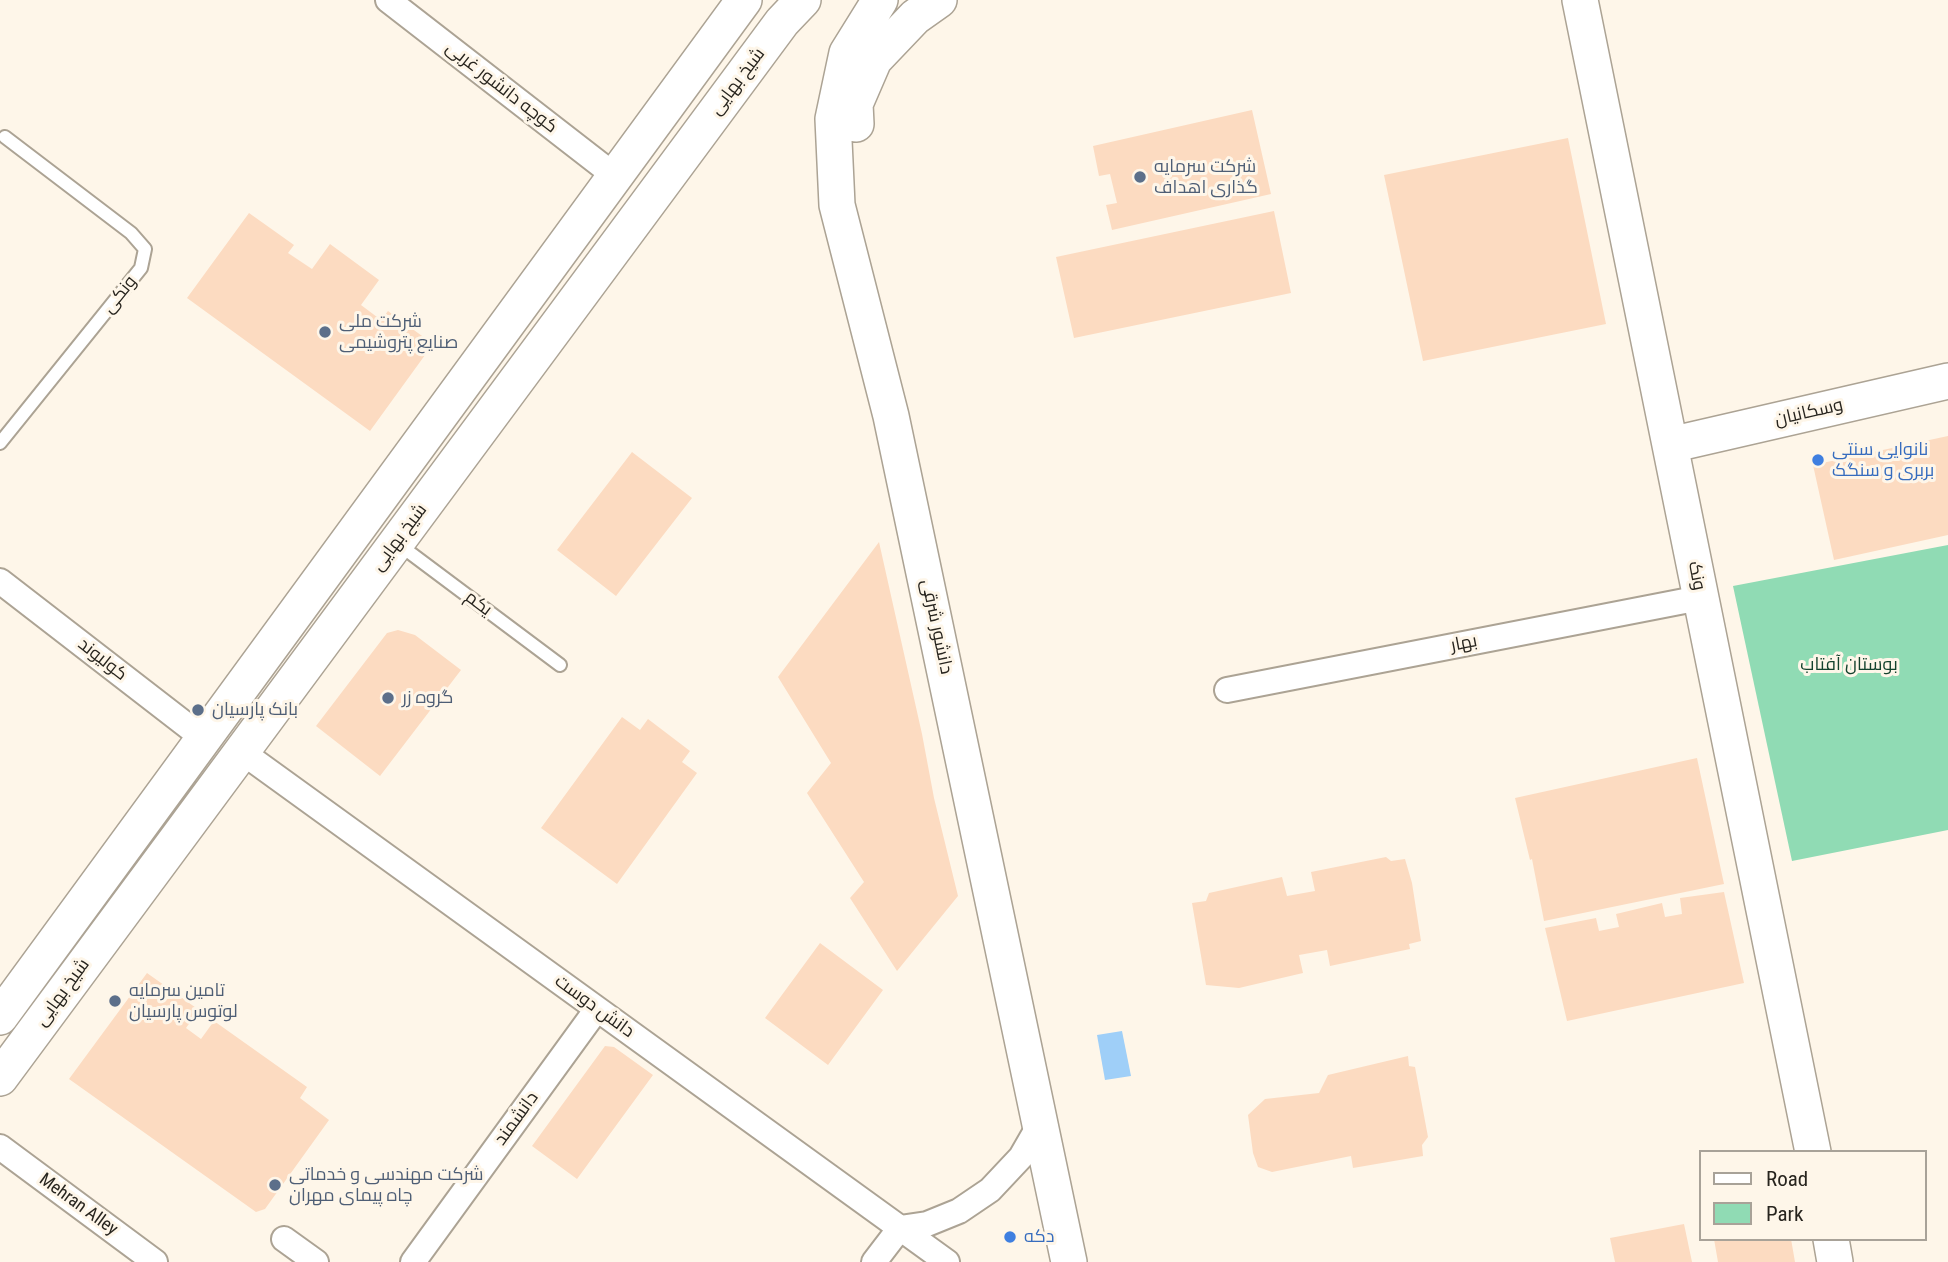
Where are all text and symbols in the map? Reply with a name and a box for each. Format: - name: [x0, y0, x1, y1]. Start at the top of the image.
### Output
- street label: کوچه دانشور غربی: [441, 38, 561, 138]
- street label: شیخ بهایی: [706, 44, 770, 120]
- place label: شرکت سرمایه گذاری اهداف: [1154, 156, 1258, 198]
- marker: شرکت سرمایه گذاری اهداف: [1132, 169, 1148, 185]
- street label: ونکی: [98, 272, 142, 318]
- place label: شرکت ملی صنایع پتروشیمی: [339, 311, 458, 354]
- marker: شرکت ملی صنایع پتروشیمی: [317, 324, 333, 340]
- street label: وسکانیان: [1773, 395, 1845, 431]
- place label: نانوایی سنتی بربری و سنگک: [1832, 439, 1934, 482]
- marker: نانوایی سنتی بربری و سنگک: [1810, 452, 1826, 468]
- street label: شیخ بهایی: [368, 500, 432, 576]
- street label: ونک: [1683, 560, 1709, 592]
- street label: دانشور شرقی: [915, 578, 957, 676]
- street label: یکم: [460, 587, 496, 621]
- street label: بهار: [1449, 631, 1479, 657]
- street label: کولیوند: [73, 634, 131, 686]
- park label: بوستان آفتاب: [1800, 654, 1898, 676]
- place label: گروه زر: [402, 687, 453, 709]
- marker: گروه زر: [380, 690, 396, 706]
- place label: بانک پارسیان: [212, 699, 298, 721]
- marker: بانک پارسیان: [190, 702, 206, 718]
- street label: شیخ بهایی: [31, 955, 95, 1031]
- street label: دانش دوست: [550, 971, 638, 1043]
- place label: تامین سرمایه لوتوس پارسیان: [129, 980, 238, 1023]
- marker: تامین سرمایه لوتوس پارسیان: [107, 993, 123, 1009]
- street label: دانشمند: [490, 1088, 544, 1150]
- legend: [1700, 1150, 1927, 1241]
- place label: شرکت مهندسی و خدماتی چاه پیمای مهران: [289, 1164, 483, 1206]
- text: Road: [1766, 1167, 1808, 1191]
- street label: Mehran Alley: [35, 1169, 121, 1241]
- marker: شرکت مهندسی و خدماتی چاه پیمای مهران: [267, 1177, 283, 1193]
- text: Park: [1766, 1202, 1803, 1226]
- place label: دکه: [1024, 1226, 1054, 1248]
- marker: دکه: [1002, 1229, 1018, 1245]

